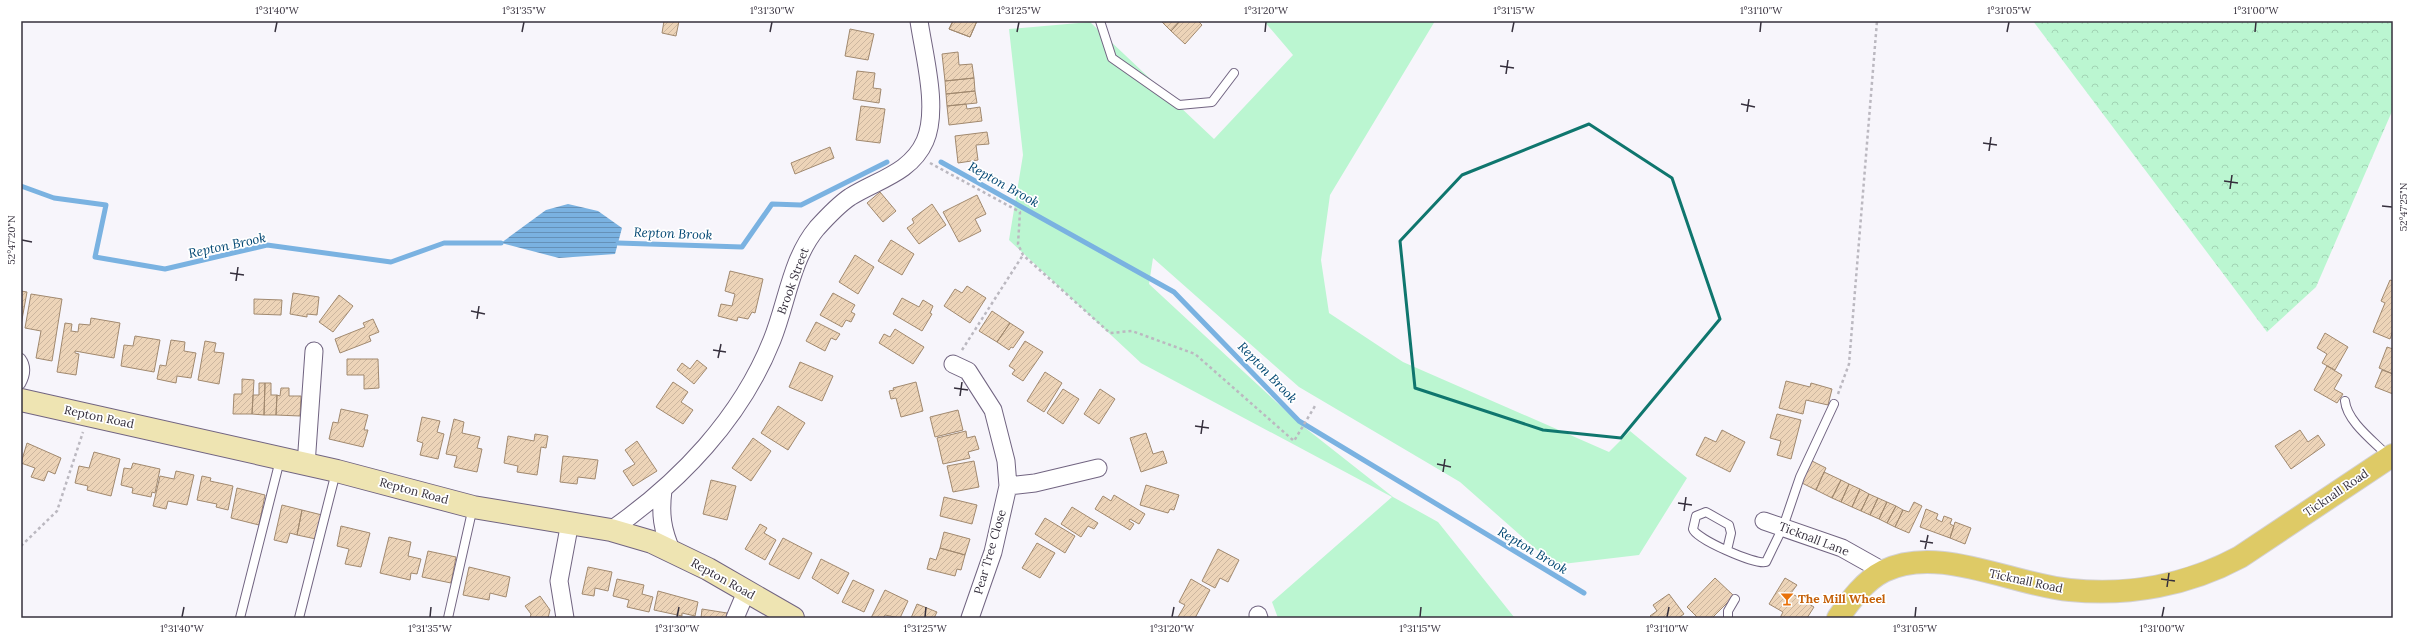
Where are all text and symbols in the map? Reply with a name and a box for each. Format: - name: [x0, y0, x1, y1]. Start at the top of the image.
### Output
- text: 1°31'40"W: [255, 4, 300, 17]
- text: 1°31'35"W: [502, 4, 547, 17]
- text: 1°31'30"W: [750, 4, 795, 17]
- text: 1°31'25"W: [997, 4, 1042, 17]
- text: 1°31'20"W: [1244, 4, 1289, 17]
- text: 1°31'15"W: [1493, 4, 1536, 17]
- text: 1°31'10"W: [1740, 4, 1783, 17]
- text: 1°31'05"W: [1987, 4, 2032, 17]
- text: 1°31'00"W: [2234, 4, 2279, 17]
- water label: Repton Brook: [965, 158, 1043, 211]
- text: 52°47'25"N: [2397, 182, 2410, 231]
- text: 52°47'20"N: [5, 215, 18, 265]
- water label: Repton Brook: [633, 224, 713, 243]
- water label: Repton Brook: [187, 229, 268, 262]
- street label: Brook Street: [773, 245, 812, 316]
- water label: Repton Brook: [1234, 338, 1301, 407]
- street label: Repton Road: [63, 402, 135, 431]
- street label: Ticknall Road: [2300, 465, 2371, 520]
- street label: Repton Road: [378, 474, 450, 507]
- street label: Pear Tree Close: [970, 507, 1009, 596]
- street label: Ticknall Lane: [1777, 518, 1852, 559]
- water label: Repton Brook: [1495, 523, 1571, 578]
- street label: Repton Road: [689, 555, 758, 602]
- street label: Ticknall Road: [1988, 565, 2064, 596]
- bar icon: The Mill Wheel: [1779, 591, 1795, 607]
- place label: The Mill Wheel: [1798, 591, 1886, 606]
- text: 1°31'40"W: [160, 622, 205, 635]
- text: 1°31'35"W: [408, 622, 453, 635]
- text: 1°31'30"W: [655, 622, 700, 635]
- text: 1°31'25"W: [903, 622, 948, 635]
- text: 1°31'20"W: [1150, 622, 1195, 635]
- text: 1°31'15"W: [1399, 622, 1442, 635]
- text: 1°31'10"W: [1646, 622, 1689, 635]
- text: 1°31'05"W: [1893, 622, 1938, 635]
- text: 1°31'00"W: [2140, 622, 2185, 635]

